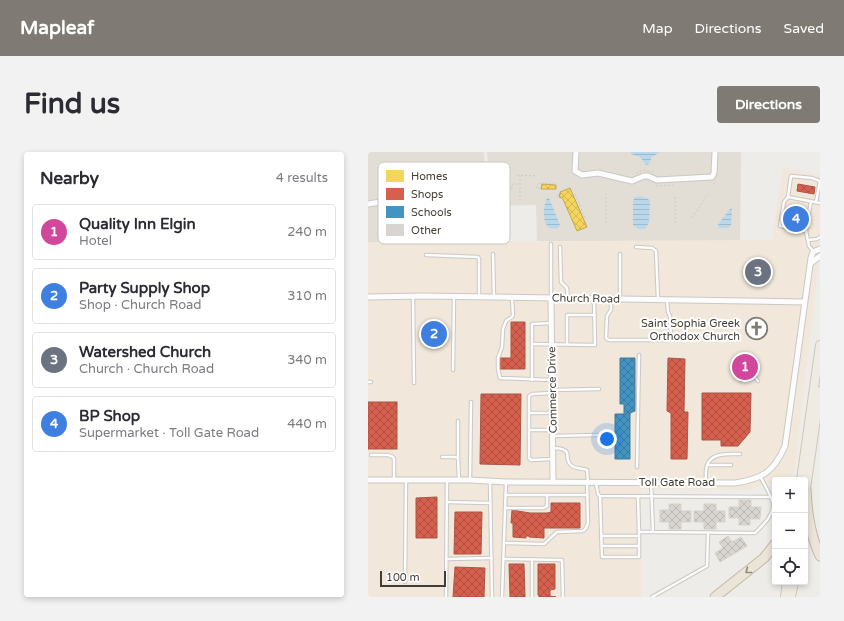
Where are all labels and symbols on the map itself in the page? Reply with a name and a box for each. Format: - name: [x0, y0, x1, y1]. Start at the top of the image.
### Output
- legend: [378, 162, 510, 244]
- text: Homes: [411, 170, 447, 183]
- text: Shops: [411, 188, 443, 201]
- pin: 4: [783, 204, 809, 234]
- text: Schools: [411, 206, 452, 219]
- text: Other: [411, 224, 442, 237]
- pin: 3: [745, 257, 771, 287]
- street label: Church Road: [552, 291, 620, 306]
- church icon: Saint Sophia Greek Orthodox Church: [743, 316, 769, 342]
- place label: Saint Sophia Greek Orthodox Church: [641, 317, 740, 343]
- pin: 2: [421, 319, 447, 349]
- street label: Commerce Drive: [545, 347, 560, 433]
- pin: 1: [732, 352, 758, 382]
- your location: [597, 429, 617, 449]
- street label: Toll Gate Road: [639, 476, 715, 489]
- one-way arrow: [745, 567, 752, 574]
- scale bar: [380, 569, 446, 588]

